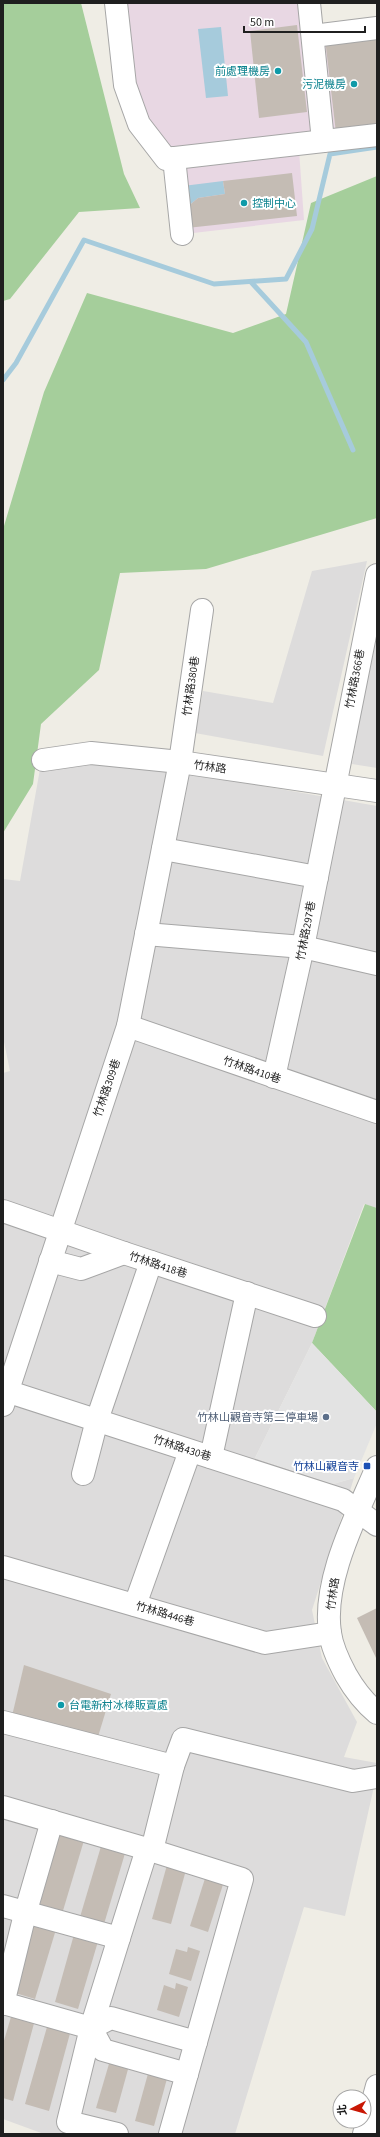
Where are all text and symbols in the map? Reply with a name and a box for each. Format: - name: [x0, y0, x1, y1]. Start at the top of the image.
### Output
- scale bar: [244, 8, 365, 34]
- text: 50 m: [250, 14, 274, 31]
- place label: 前處理機房: [215, 64, 270, 79]
- marker: 前處理機房: [273, 66, 283, 76]
- place label: 污泥機房: [302, 77, 346, 92]
- marker: 污泥機房: [349, 79, 359, 89]
- place label: 控制中心: [252, 196, 296, 211]
- marker: 控制中心: [239, 198, 249, 208]
- street label: 竹林路366巷: [342, 648, 368, 710]
- street label: 竹林路380巷: [179, 655, 203, 717]
- street label: 竹林路: [193, 757, 227, 777]
- street label: 竹林路297巷: [293, 900, 319, 962]
- street label: 竹林路410巷: [221, 1053, 283, 1087]
- street label: 竹林路309巷: [90, 1057, 124, 1119]
- street label: 竹林路418巷: [127, 1249, 189, 1281]
- place label: 竹林山觀音寺第二停車場: [197, 1410, 318, 1425]
- marker: 竹林山觀音寺第二停車場: [321, 1412, 331, 1422]
- street label: 竹林路430巷: [151, 1432, 213, 1464]
- place label: 竹林山觀音寺: [293, 1459, 359, 1474]
- marker: 竹林山觀音寺: [362, 1461, 372, 1471]
- street label: 竹林路: [323, 1577, 343, 1611]
- street label: 竹林路446巷: [134, 1598, 196, 1630]
- place label: 台電新村冰棒販賣處: [69, 1698, 168, 1713]
- marker: 台電新村冰棒販賣處: [56, 1700, 66, 1710]
- north arrow: [332, 2089, 372, 2129]
- text: 北: [335, 2104, 351, 2116]

